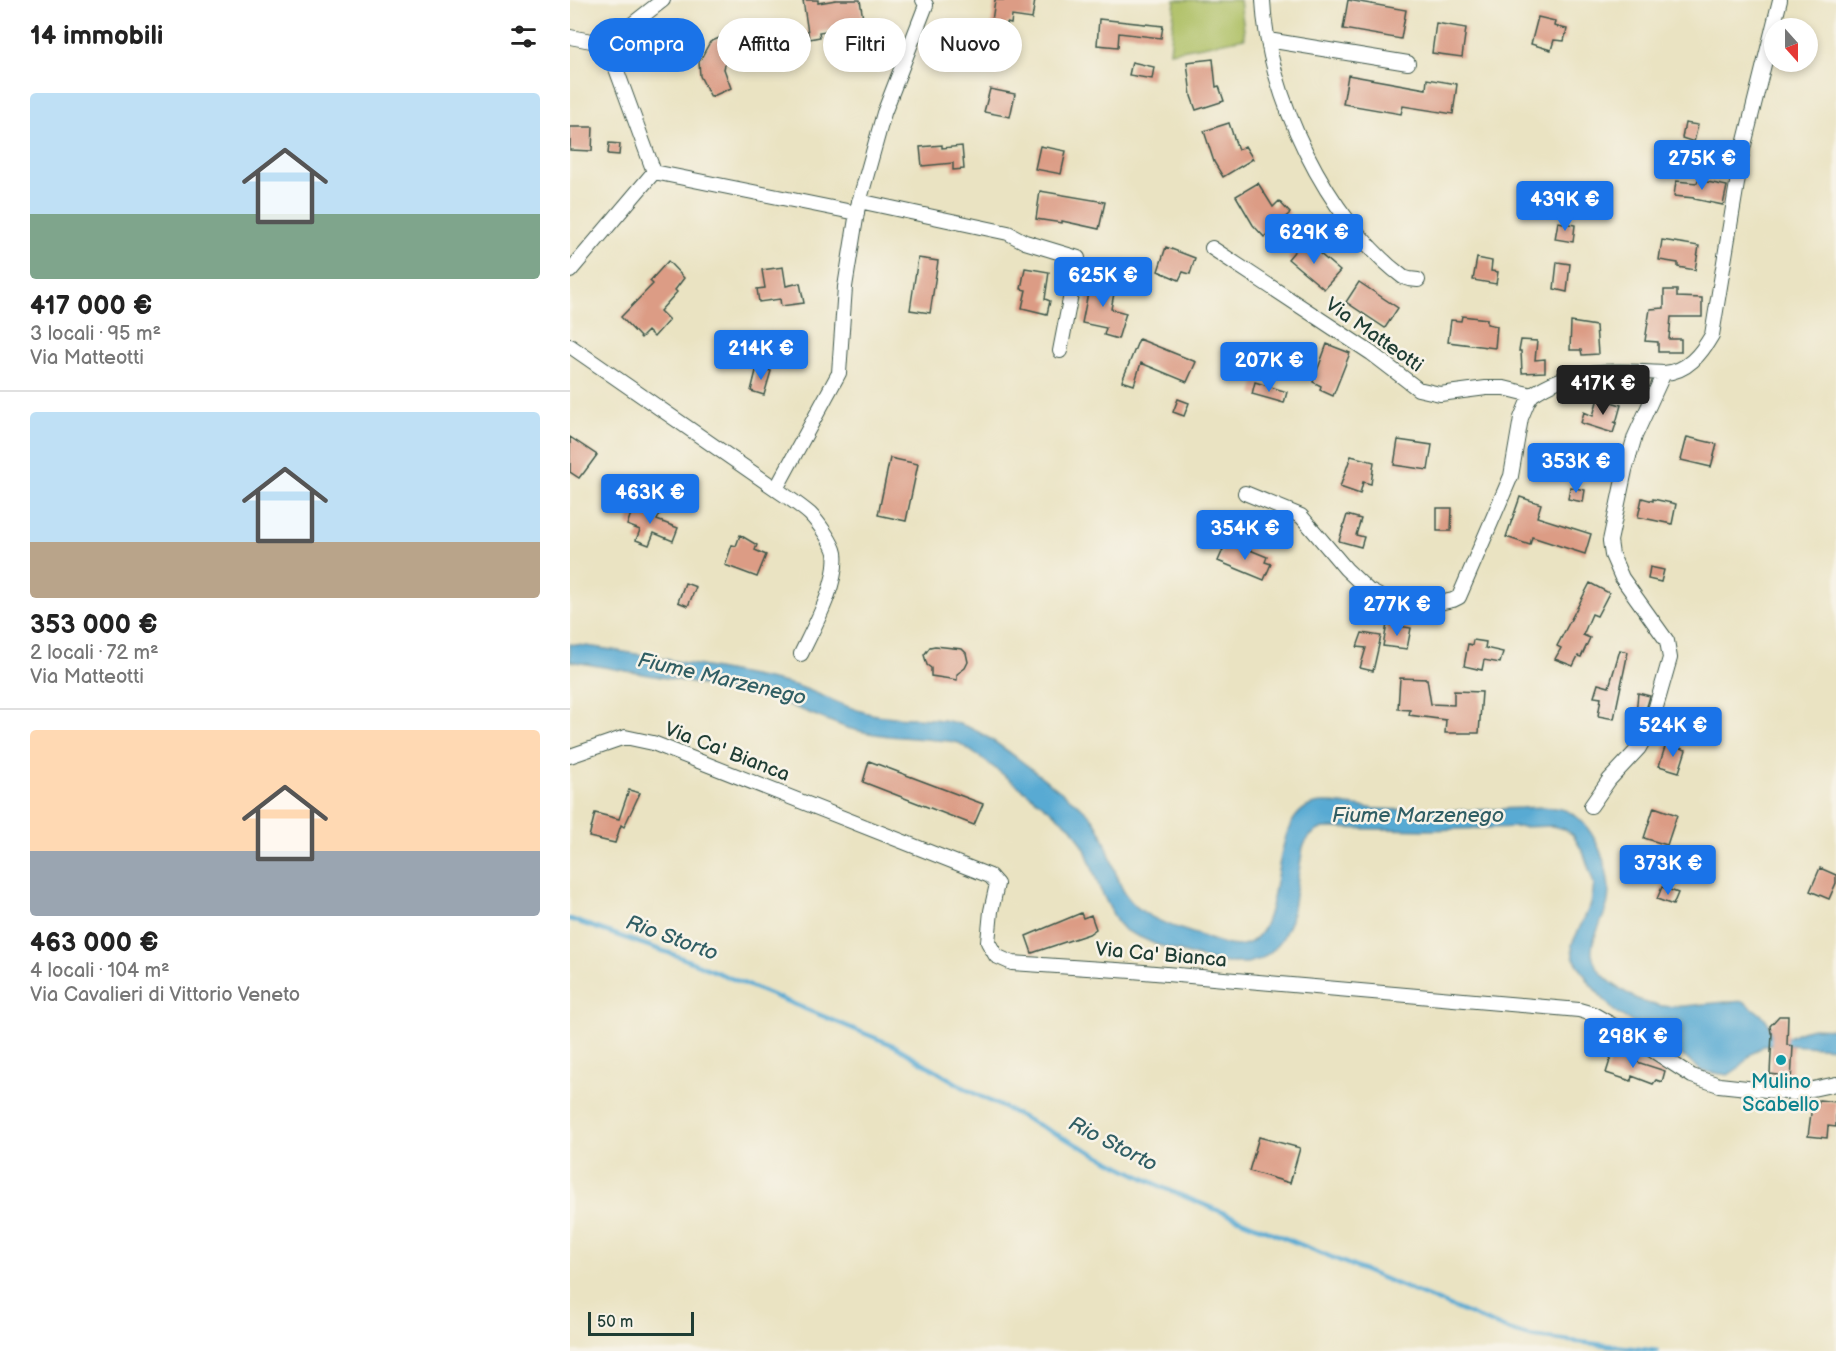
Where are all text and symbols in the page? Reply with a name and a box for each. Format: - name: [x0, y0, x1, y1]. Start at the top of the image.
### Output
- chip: Compra: [588, 18, 705, 72]
- chip: Affitta: [717, 18, 811, 72]
- chip: Filtri: [823, 18, 906, 72]
- chip: Nuovo: [918, 18, 1022, 72]
- north arrow: [1764, 18, 1818, 72]
- map controls: [1764, 18, 1818, 72]
- icon: filters: [507, 20, 540, 53]
- text: 14 immobili: [30, 21, 163, 52]
- icon: home: [231, 132, 339, 240]
- pin: 275K €: [1653, 140, 1751, 191]
- text: 275K €: [1668, 147, 1736, 171]
- pin: 439K €: [1516, 181, 1614, 232]
- text: 439K €: [1530, 188, 1600, 212]
- pin: 629K €: [1265, 214, 1363, 265]
- text: 629K €: [1279, 221, 1349, 245]
- pin: 625K €: [1054, 257, 1152, 308]
- text: 625K €: [1068, 264, 1138, 288]
- text: 417 000 €: [30, 291, 152, 322]
- street label: Via Matteotti: [1320, 292, 1428, 378]
- text: 3 locali · 95 m²: [30, 322, 161, 346]
- pin: 214K €: [712, 330, 810, 381]
- text: 214K €: [728, 337, 794, 361]
- pin: 207K €: [1220, 342, 1318, 393]
- text: Via Matteotti: [30, 346, 144, 370]
- text: 207K €: [1234, 349, 1304, 373]
- pin: 417K €: [1554, 365, 1652, 416]
- text: 417K €: [1571, 372, 1635, 396]
- pin: 353K €: [1527, 443, 1625, 494]
- text: 353K €: [1542, 450, 1610, 474]
- icon: home: [231, 451, 339, 559]
- pin: 463K €: [601, 474, 699, 525]
- text: 463K €: [615, 481, 685, 505]
- pin: 354K €: [1196, 510, 1294, 561]
- text: 354K €: [1210, 517, 1280, 541]
- pin: 277K €: [1348, 586, 1446, 637]
- text: 277K €: [1363, 593, 1431, 617]
- text: 353 000 €: [30, 610, 158, 641]
- text: 2 locali · 72 m²: [30, 641, 159, 665]
- water label: Fiume Marzenego: [635, 647, 809, 711]
- text: Via Matteotti: [30, 665, 144, 689]
- pin: 524K €: [1624, 707, 1722, 758]
- text: 524K €: [1639, 714, 1707, 738]
- street label: Via Ca' Bianca: [661, 717, 793, 787]
- icon: home: [231, 769, 339, 877]
- water label: Fiume Marzenego: [1332, 803, 1504, 828]
- pin: 373K €: [1619, 845, 1717, 896]
- text: 373K €: [1634, 852, 1702, 876]
- water label: Rio Storto: [623, 910, 721, 966]
- text: 463 000 €: [30, 928, 159, 959]
- street label: Via Ca' Bianca: [1094, 937, 1228, 973]
- text: 4 locali · 104 m²: [30, 959, 170, 983]
- text: Via Cavalieri di Vittorio Veneto: [30, 983, 300, 1007]
- pin: 298K €: [1584, 1018, 1682, 1069]
- text: 298K €: [1598, 1025, 1668, 1049]
- marker: Mulino Scabello: [1774, 1053, 1788, 1067]
- place label: Mulino Scabello: [1742, 1070, 1820, 1117]
- water label: Rio Storto: [1065, 1111, 1161, 1177]
- scale bar: [588, 1309, 694, 1336]
- text: 50 m: [597, 1313, 633, 1332]

